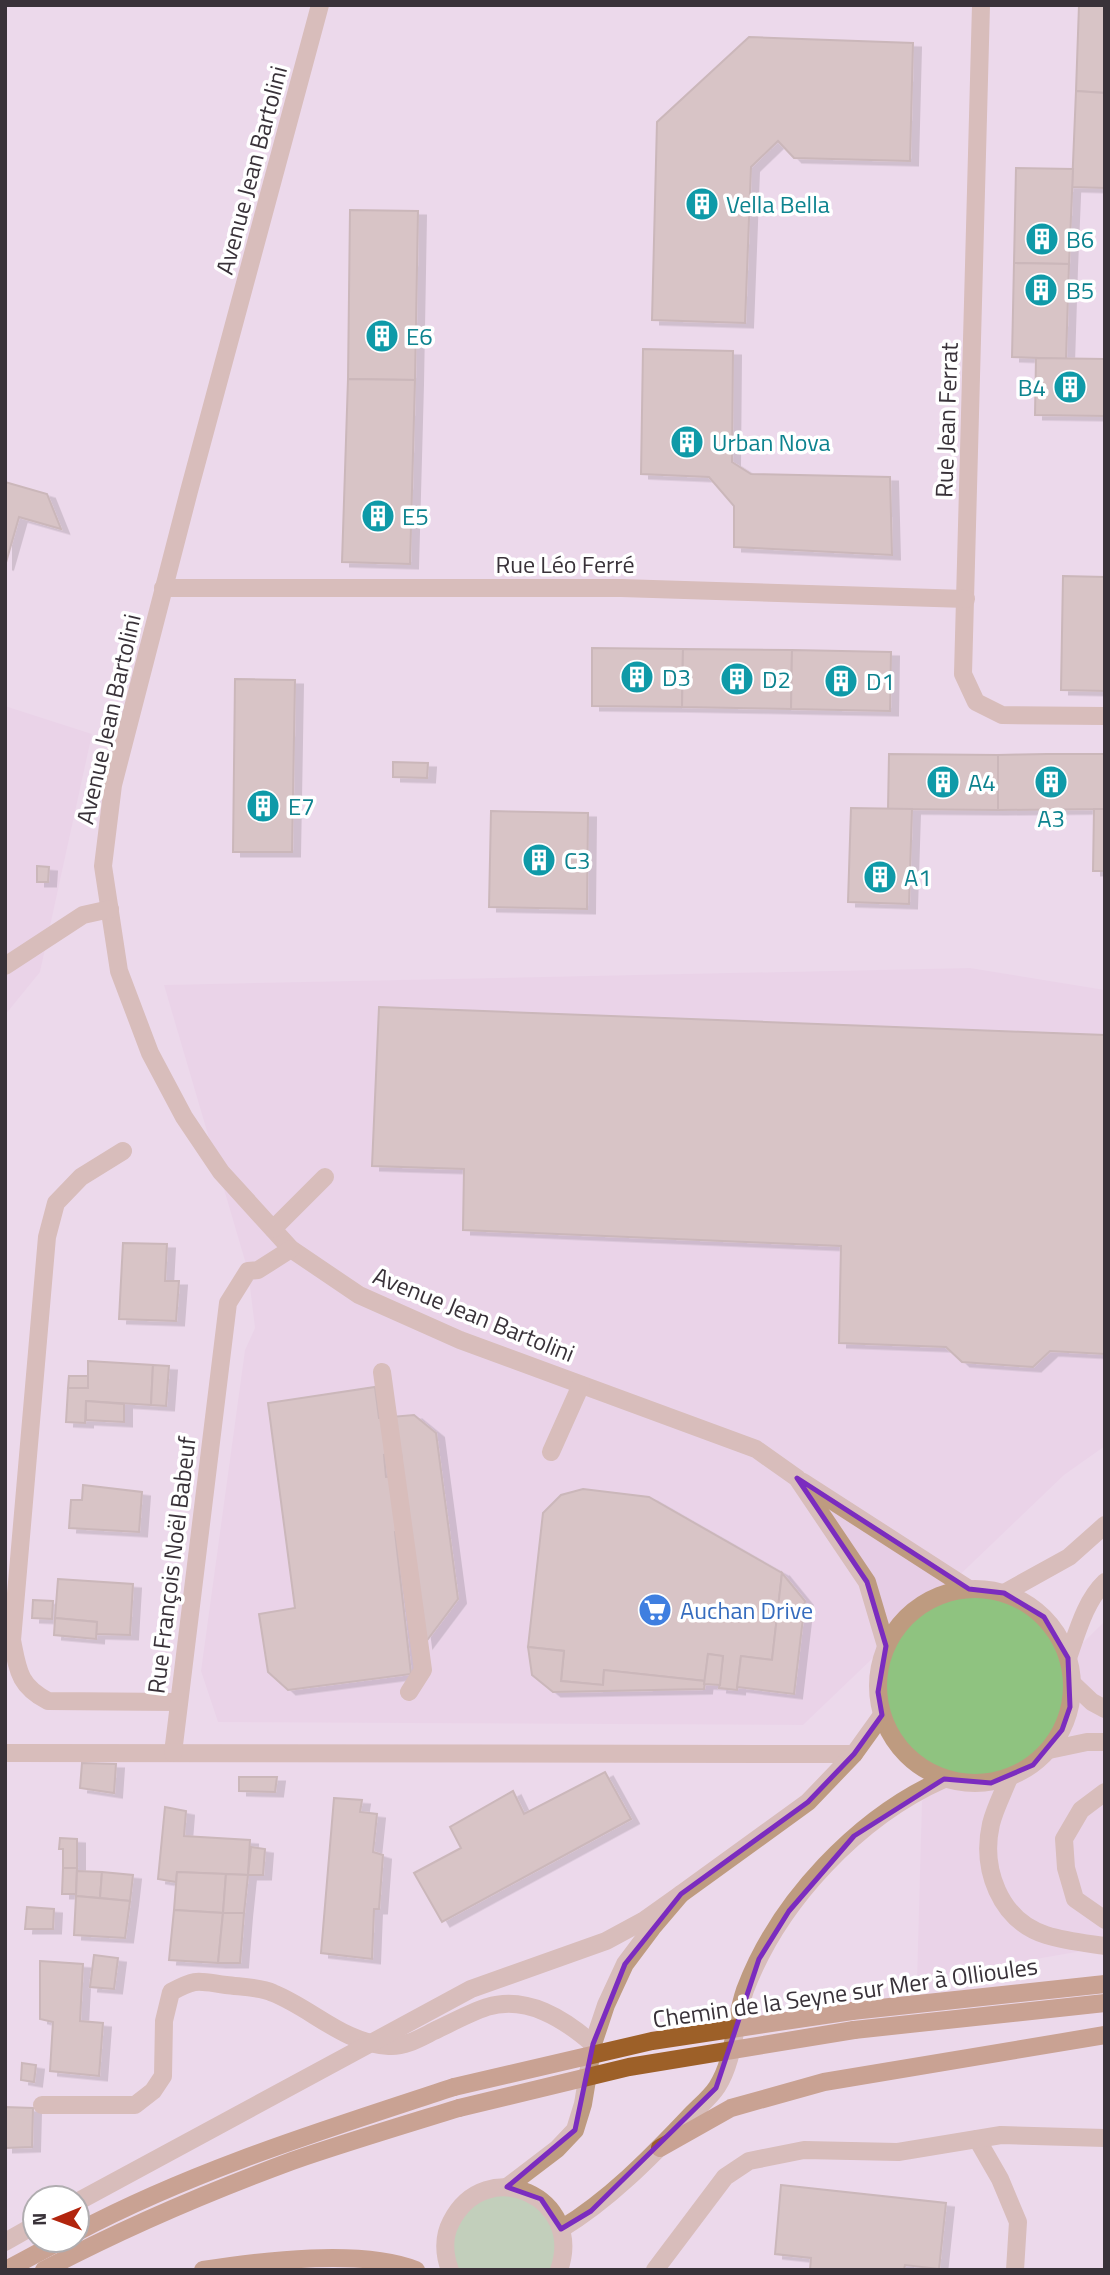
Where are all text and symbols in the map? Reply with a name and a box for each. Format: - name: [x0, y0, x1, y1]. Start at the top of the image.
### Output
- street label: Avenue Jean Bartolini: [206, 62, 296, 278]
- building icon: Vella Bella: [683, 185, 721, 223]
- place label: Vella Bella: [726, 186, 830, 222]
- building icon: B6: [1023, 220, 1061, 258]
- place label: B6: [1066, 221, 1094, 257]
- building icon: B5: [1022, 271, 1060, 309]
- place label: B5: [1066, 272, 1094, 308]
- building icon: E6: [363, 317, 401, 355]
- place label: E6: [406, 318, 433, 354]
- street label: Rue Jean Ferrat: [925, 341, 967, 498]
- building icon: B4: [1051, 368, 1089, 406]
- place label: B4: [1018, 369, 1046, 405]
- building icon: Urban Nova: [668, 423, 706, 461]
- place label: Urban Nova: [712, 424, 831, 460]
- building icon: E5: [359, 497, 397, 535]
- place label: E5: [402, 498, 429, 534]
- street label: Rue Léo Ferré: [495, 546, 635, 582]
- street label: Avenue Jean Bartolini: [66, 610, 150, 828]
- building icon: D3: [618, 658, 656, 696]
- place label: D3: [662, 659, 691, 695]
- building icon: D2: [718, 660, 756, 698]
- place label: D2: [762, 661, 791, 697]
- building icon: D1: [822, 662, 860, 700]
- place label: D1: [866, 663, 895, 699]
- building icon: A4: [924, 763, 962, 801]
- building icon: A3: [1032, 763, 1070, 801]
- place label: A4: [968, 764, 996, 800]
- building icon: E7: [244, 787, 282, 825]
- place label: E7: [288, 788, 315, 824]
- place label: A3: [1037, 800, 1065, 836]
- building icon: C3: [520, 841, 558, 879]
- place label: C3: [564, 842, 591, 878]
- building icon: A1: [861, 858, 899, 896]
- place label: A1: [904, 859, 932, 895]
- street label: Avenue Jean Bartolini: [368, 1257, 580, 1371]
- street label: Rue François Noël Babeuf: [137, 1434, 205, 1696]
- supermarket icon: Auchan Drive: [636, 1591, 674, 1629]
- place label: Auchan Drive: [680, 1592, 813, 1628]
- street label: Chemin de la Seyne sur Mer à Ollioules: [650, 1947, 1040, 2037]
- north arrow: [21, 2184, 91, 2254]
- text: N: [24, 2212, 53, 2226]

